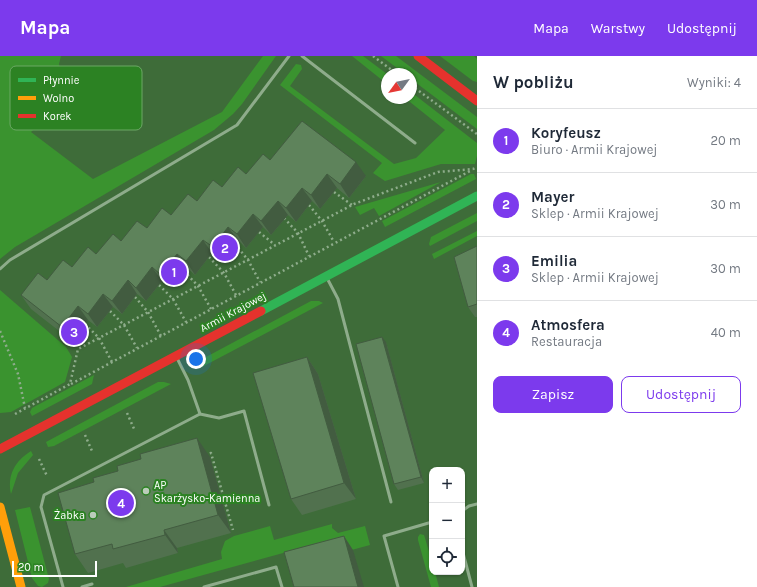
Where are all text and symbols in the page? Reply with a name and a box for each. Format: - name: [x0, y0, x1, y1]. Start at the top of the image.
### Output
- text: Mapa: [20, 17, 70, 39]
- text: Mapa: [533, 20, 569, 37]
- text: Warstwy: [591, 20, 645, 37]
- text: Udostępnij: [667, 20, 737, 37]
- legend: [10, 66, 142, 130]
- north arrow: [381, 68, 417, 104]
- text: W pobliżu: [493, 72, 574, 92]
- text: Płynnie: [43, 74, 80, 87]
- text: Wyniki: 4: [687, 75, 741, 90]
- text: Wolno: [43, 92, 74, 105]
- text: Korek: [43, 110, 72, 123]
- text: Koryfeusz: [531, 124, 601, 142]
- text: 1: [504, 133, 508, 148]
- text: 20 m: [711, 133, 741, 148]
- text: Biuro · Armii Krajowej: [531, 142, 657, 157]
- text: Mayer: [531, 188, 574, 206]
- text: 2: [502, 197, 510, 212]
- text: 30 m: [710, 197, 741, 212]
- text: Sklep · Armii Krajowej: [531, 206, 659, 221]
- pin: 2: [212, 233, 238, 263]
- text: Emilia: [531, 252, 577, 270]
- pin: 1: [161, 257, 187, 287]
- text: 3: [502, 261, 510, 276]
- text: 30 m: [710, 261, 741, 276]
- text: Sklep · Armii Krajowej: [531, 270, 659, 285]
- street label: Armii Krajowej: [198, 289, 268, 335]
- text: Atmosfera: [531, 316, 605, 334]
- pin: 3: [61, 317, 87, 347]
- text: 4: [502, 325, 510, 340]
- text: 40 m: [711, 325, 741, 340]
- text: Restauracja: [531, 334, 602, 349]
- your location: [186, 349, 206, 369]
- button: Zapisz: [493, 376, 613, 413]
- button: Udostępnij: [621, 376, 741, 413]
- map controls: [429, 467, 465, 575]
- button: +: [429, 467, 465, 503]
- place label: AP Skarżysko-Kamienna: [154, 479, 260, 505]
- marker: AP Skarżysko-Kamienna: [141, 486, 151, 496]
- pin: 4: [108, 488, 134, 518]
- button: −: [429, 503, 465, 539]
- place label: Żabka: [54, 508, 85, 522]
- marker: Żabka: [88, 510, 98, 520]
- button: locate: [429, 539, 465, 575]
- scale bar: [12, 559, 97, 578]
- text: 20 m: [18, 561, 44, 574]

